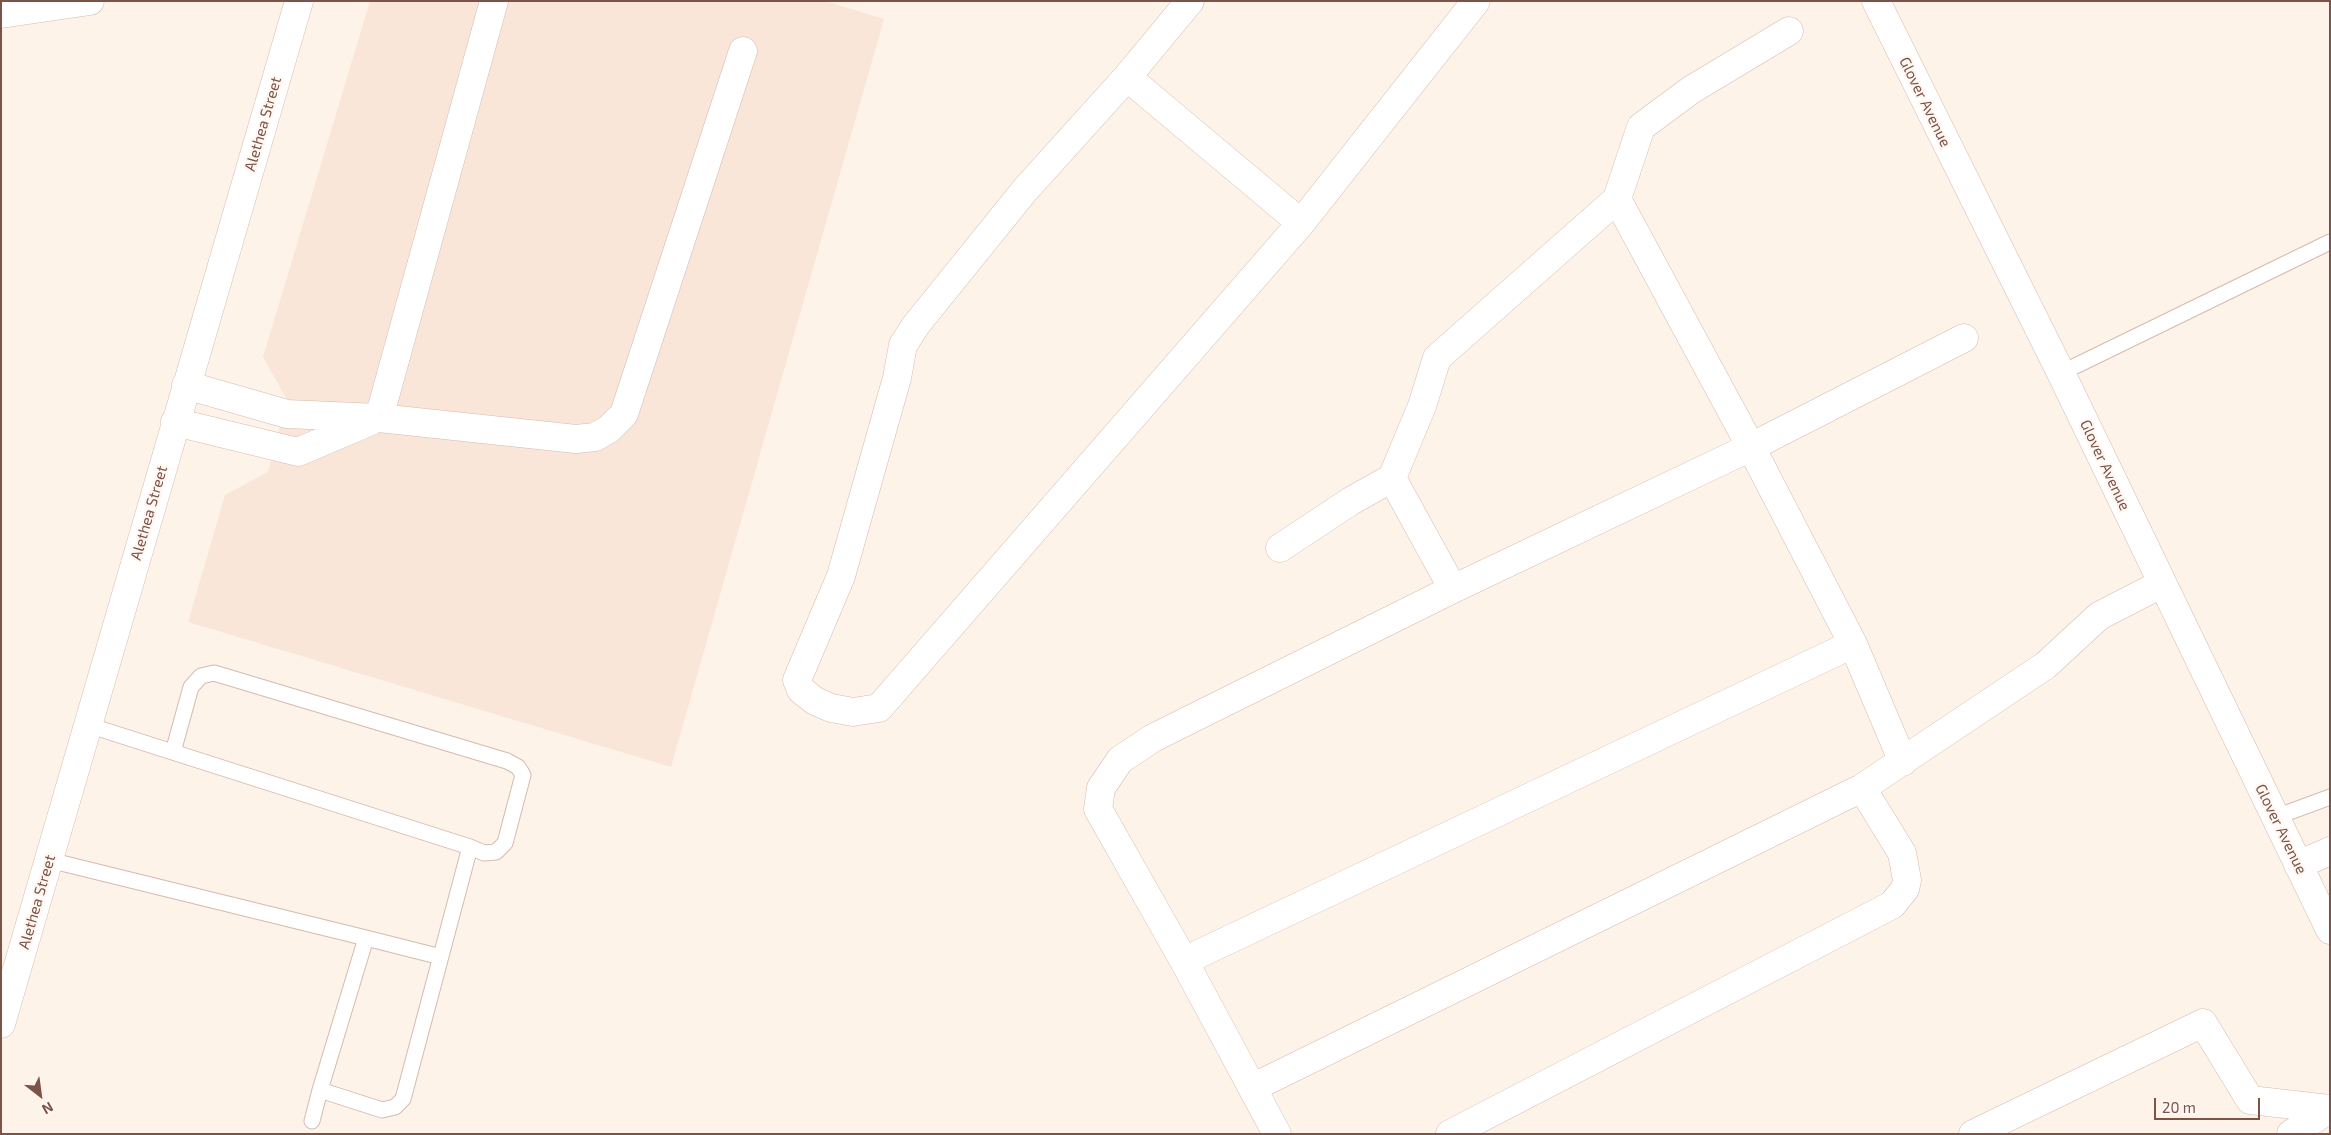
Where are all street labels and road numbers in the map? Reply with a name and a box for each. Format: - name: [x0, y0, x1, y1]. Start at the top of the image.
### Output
- street label: Glover Avenue: [1895, 54, 1955, 150]
- street label: Alethea Street: [241, 75, 285, 173]
- street label: Glover Avenue: [2076, 417, 2134, 513]
- street label: Alethea Street: [127, 464, 171, 562]
- street label: Glover Avenue: [2251, 781, 2311, 877]
- street label: Alethea Street: [15, 853, 59, 951]

